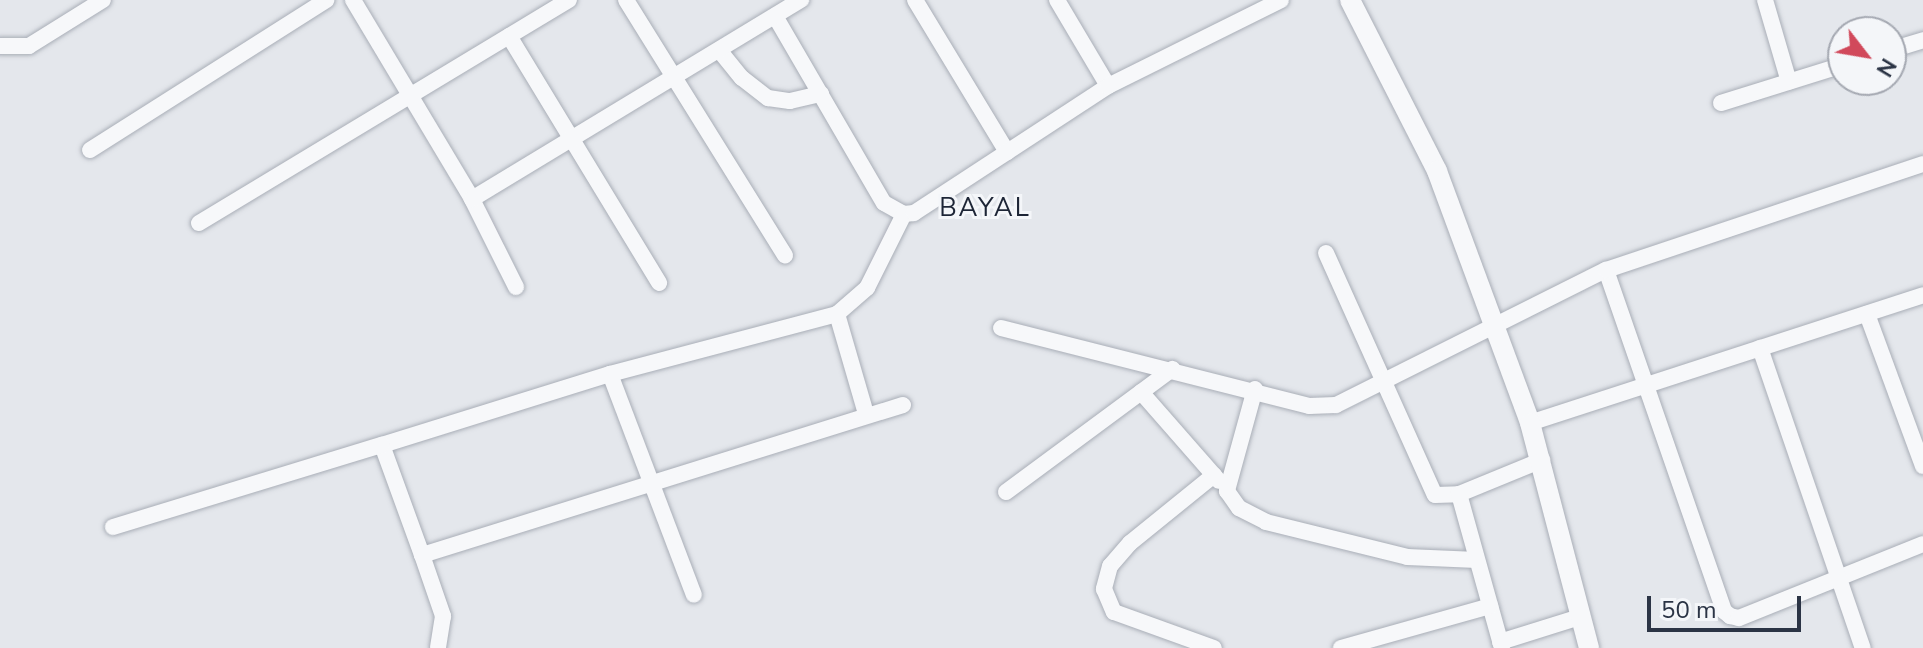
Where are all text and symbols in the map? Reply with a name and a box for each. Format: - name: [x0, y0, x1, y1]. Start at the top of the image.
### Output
- north arrow: [1827, 16, 1907, 96]
- text: N: [1869, 53, 1903, 82]
- district label: BAYAL: [939, 192, 1031, 224]
- scale bar: [1651, 580, 1805, 630]
- text: 50 m: [1661, 594, 1717, 626]

